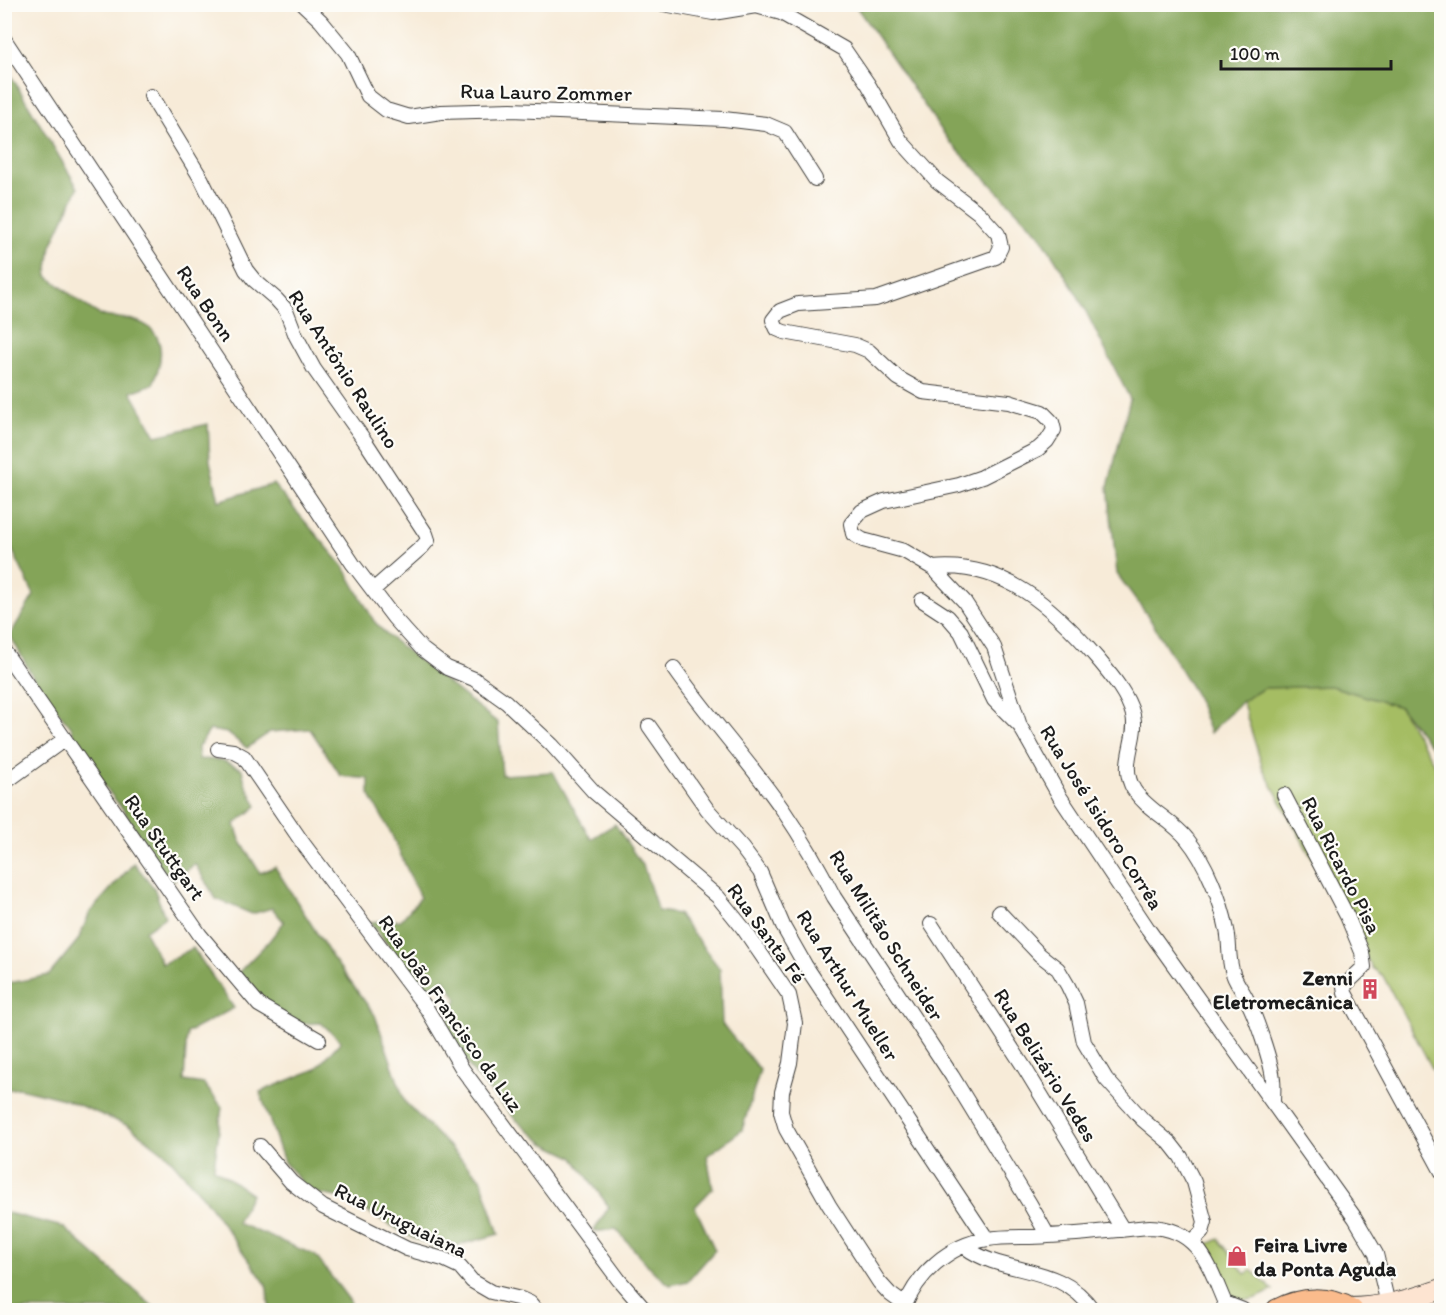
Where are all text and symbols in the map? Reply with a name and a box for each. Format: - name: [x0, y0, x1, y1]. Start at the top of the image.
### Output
- scale bar: [1221, 33, 1390, 71]
- text: 100 m: [1230, 43, 1280, 65]
- street label: Rua Lauro Zommer: [460, 78, 633, 106]
- street label: Rua Bonn: [171, 260, 241, 346]
- street label: Rua Antônio Raulino: [283, 285, 405, 453]
- street label: Rua José Isidoro Corrêa: [1035, 720, 1169, 914]
- street label: Rua Stuttgart: [119, 789, 211, 905]
- street label: Rua Ricardo Pisa: [1297, 792, 1387, 938]
- street label: Rua Militão Schneider: [824, 845, 950, 1026]
- street label: Rua Santa Fé: [722, 878, 812, 988]
- street label: Rua Arthur Mueller: [791, 905, 905, 1066]
- street label: Rua João Francisco da Luz: [373, 910, 529, 1117]
- place label: Zenni Eletromecânica: [1213, 965, 1354, 1014]
- building icon: Zenni Eletromecânica: [1358, 977, 1382, 1001]
- street label: Rua Belizário Vedes: [989, 984, 1103, 1146]
- street label: Rua Uruguaiana: [331, 1177, 471, 1263]
- place label: Feira Livre da Ponta Aguda: [1254, 1232, 1397, 1282]
- shop icon: Feira Livre da Ponta Aguda: [1225, 1244, 1249, 1268]

